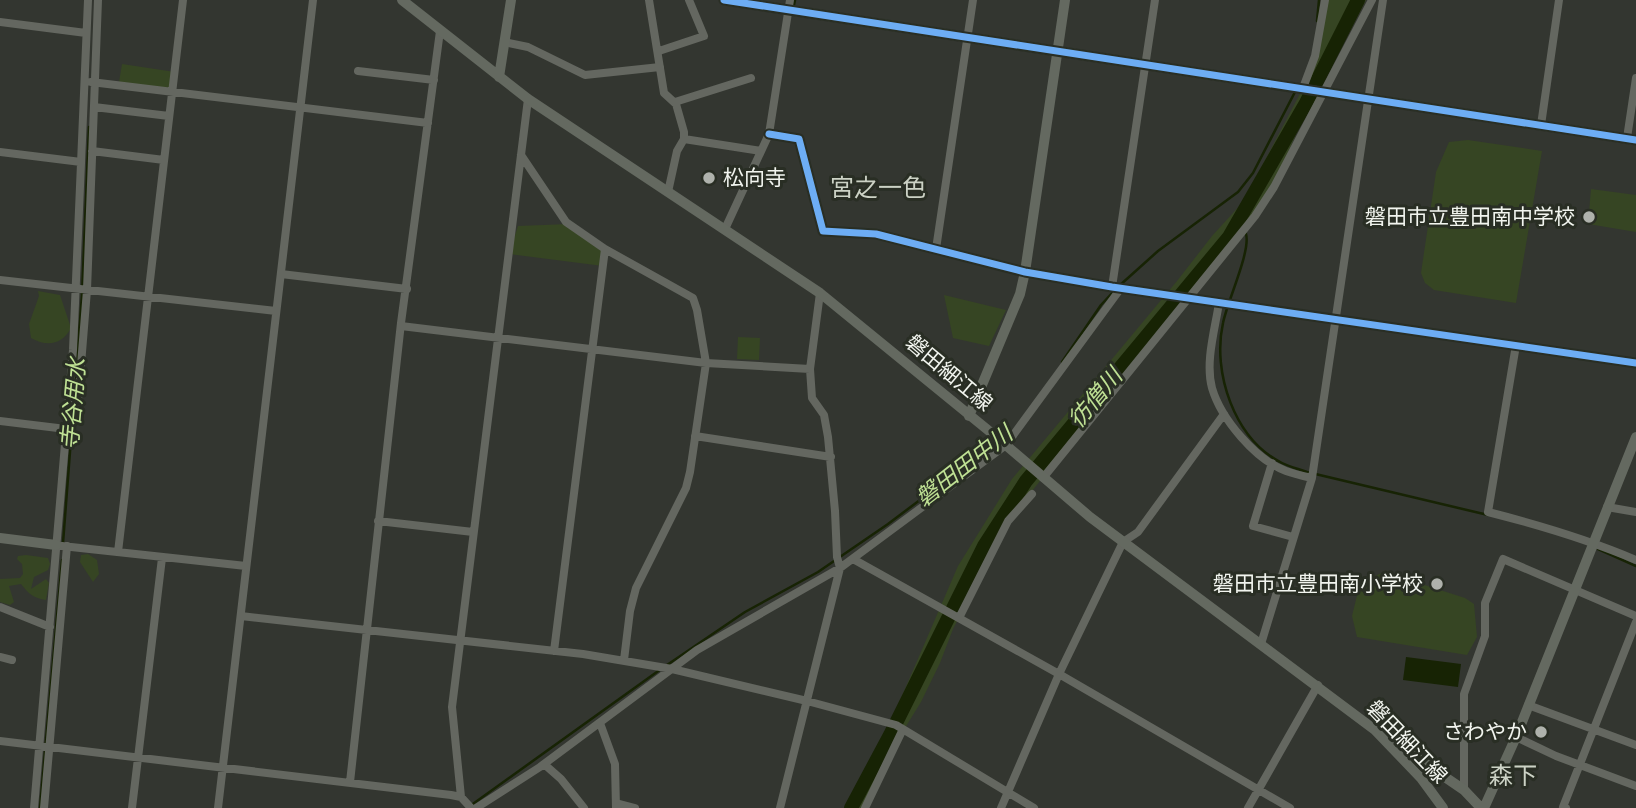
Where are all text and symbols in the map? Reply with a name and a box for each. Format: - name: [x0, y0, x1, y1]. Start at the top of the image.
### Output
- place label: 松向寺: [723, 165, 786, 190]
- marker: 松向寺: [701, 170, 717, 186]
- district label: 宮之一色: [830, 174, 926, 202]
- place label: 磐田市立豊田南中学校: [1365, 204, 1575, 229]
- marker: 磐田市立豊田南中学校: [1581, 209, 1597, 225]
- street label: 磐田細江線: [901, 329, 998, 416]
- water label: 寺谷用水: [55, 354, 91, 451]
- water label: 彷僧川: [1062, 360, 1130, 433]
- water label: 磐田田中川: [910, 418, 1020, 512]
- place label: 磐田市立豊田南小学校: [1213, 571, 1423, 596]
- marker: 磐田市立豊田南小学校: [1429, 576, 1445, 592]
- street label: 磐田細江線: [1362, 695, 1453, 788]
- place label: さわやか: [1443, 719, 1527, 744]
- marker: さわやか: [1533, 724, 1549, 740]
- district label: 森下: [1489, 762, 1537, 790]

